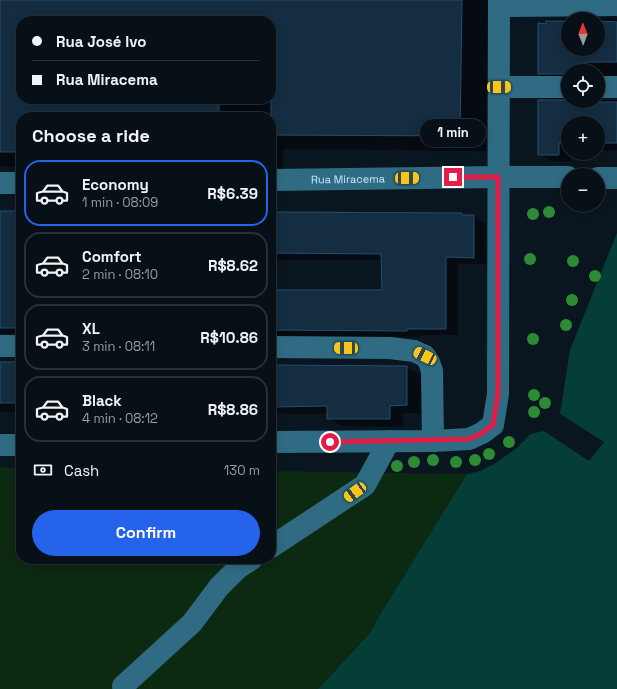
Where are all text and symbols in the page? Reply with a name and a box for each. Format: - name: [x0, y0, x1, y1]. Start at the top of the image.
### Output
- north arrow: [561, 12, 605, 56]
- map controls: [561, 12, 605, 212]
- text: Rua José Ivo: [56, 32, 146, 51]
- button: locate: [561, 64, 605, 108]
- text: Rua Miracema: [56, 70, 158, 89]
- car: [487, 81, 511, 93]
- button: +: [561, 116, 605, 160]
- callout: 1 min: [420, 119, 486, 147]
- text: Choose a ride: [32, 124, 150, 147]
- text: 1 min: [437, 124, 469, 141]
- route end: [444, 168, 462, 186]
- button: −: [561, 168, 605, 212]
- street label: Rua Miracema: [311, 171, 386, 186]
- car: [395, 172, 419, 184]
- icon: car: [34, 175, 70, 211]
- text: Economy: [82, 175, 149, 194]
- text: R$6.39: [207, 184, 258, 203]
- text: 1 min · 08:09: [82, 194, 158, 211]
- icon: car: [34, 247, 70, 283]
- text: Comfort: [82, 247, 142, 266]
- text: R$8.62: [208, 256, 258, 275]
- text: 2 min · 08:10: [82, 266, 158, 283]
- icon: car: [34, 319, 70, 355]
- text: XL: [82, 319, 100, 338]
- text: R$10.86: [200, 328, 258, 347]
- text: 3 min · 08:11: [82, 338, 155, 355]
- car: [334, 342, 358, 354]
- car: [412, 345, 438, 367]
- icon: car: [34, 391, 70, 427]
- text: Black: [82, 391, 122, 410]
- text: R$8.86: [208, 400, 258, 419]
- text: 4 min · 08:12: [82, 410, 158, 427]
- route start: [321, 433, 339, 451]
- icon: cash: [32, 459, 54, 481]
- text: Cash: [64, 461, 99, 480]
- text: 130 m: [224, 462, 260, 479]
- car: [342, 480, 368, 504]
- button: Confirm: [32, 510, 260, 556]

